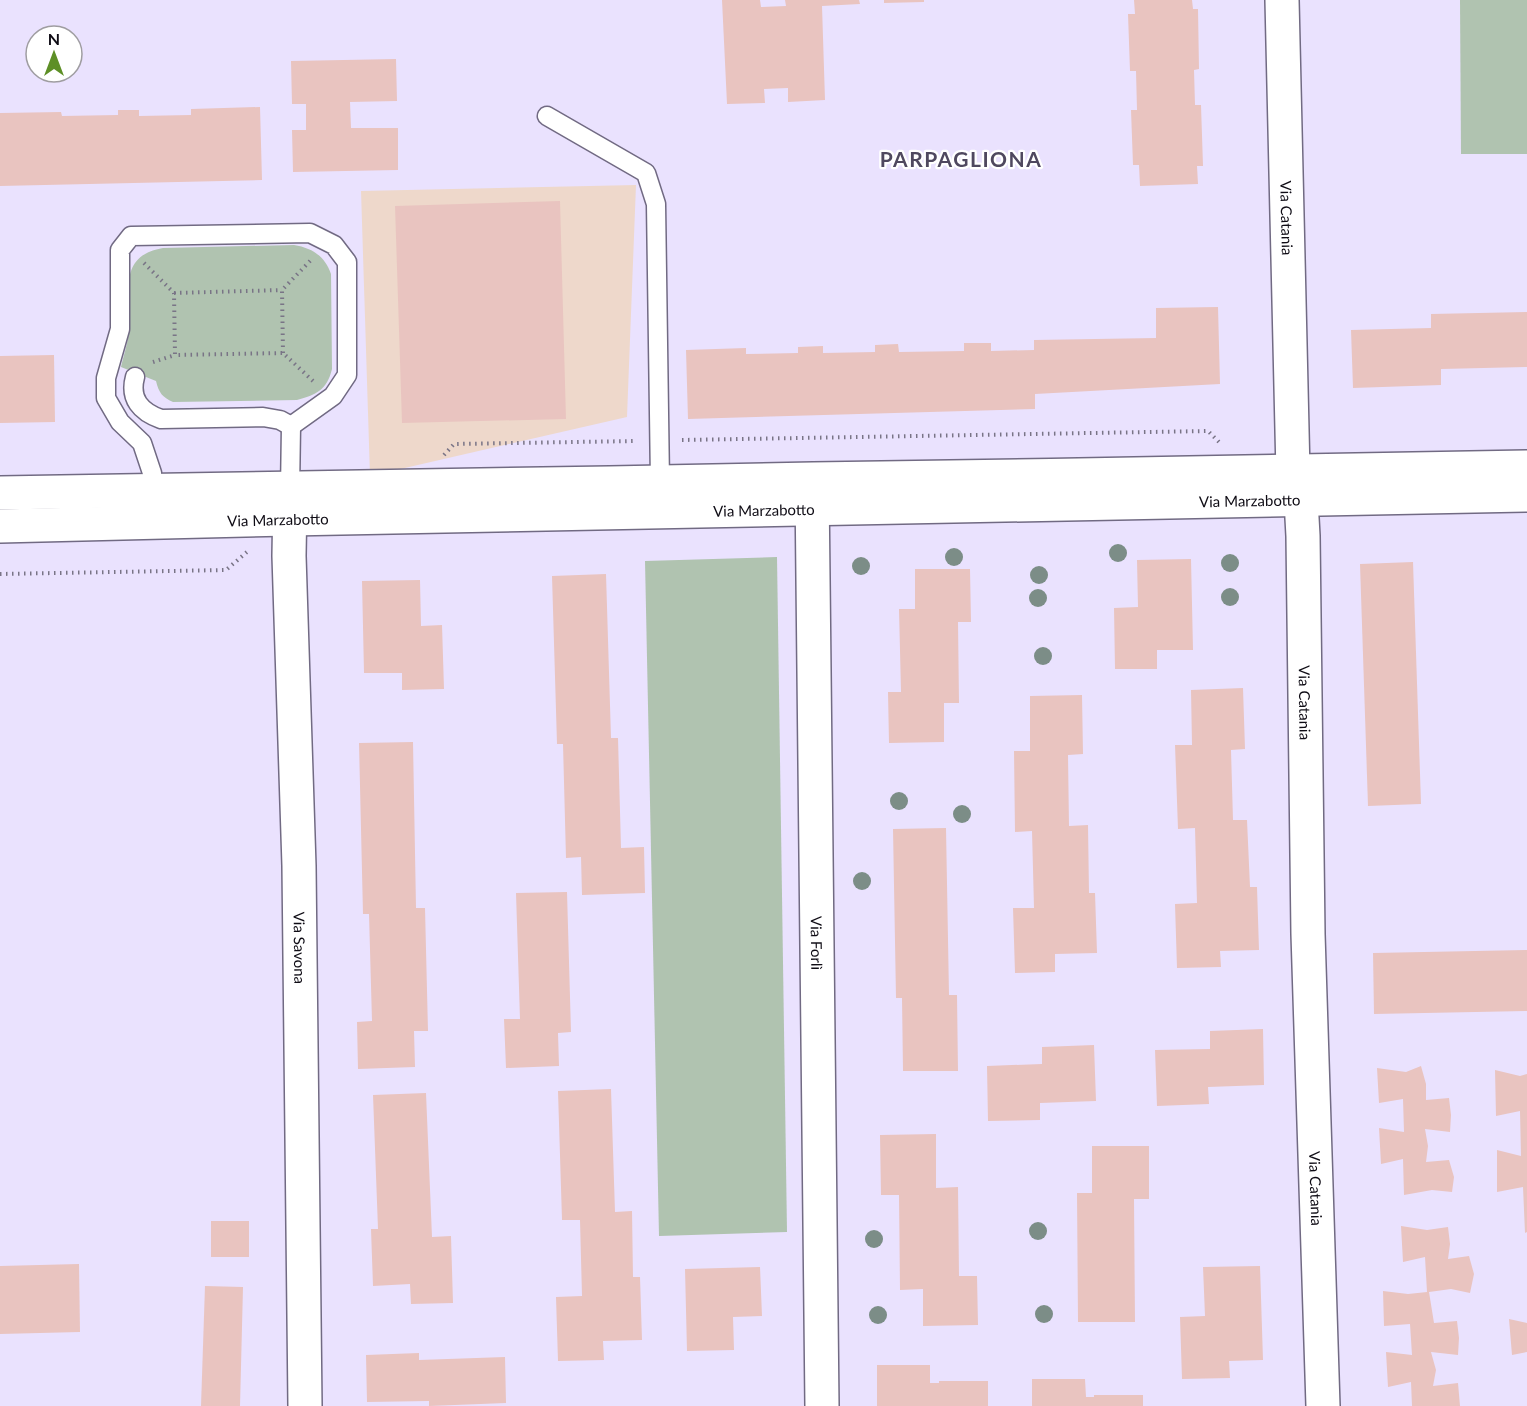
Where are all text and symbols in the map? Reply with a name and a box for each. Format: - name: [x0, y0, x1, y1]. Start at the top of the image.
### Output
- north arrow: [24, 24, 84, 84]
- text: N: [48, 29, 60, 48]
- district label: PARPAGLIONA: [880, 146, 1042, 171]
- street label: Via Catania: [1277, 180, 1297, 256]
- street label: Via Marzabotto: [1199, 490, 1301, 510]
- street label: Via Marzabotto: [713, 500, 815, 520]
- street label: Via Marzabotto: [227, 509, 329, 529]
- street label: Via Catania: [1296, 665, 1315, 740]
- street label: Via Savona: [291, 912, 309, 984]
- street label: Via Forlì: [808, 916, 826, 970]
- street label: Via Catania: [1306, 1151, 1326, 1226]

